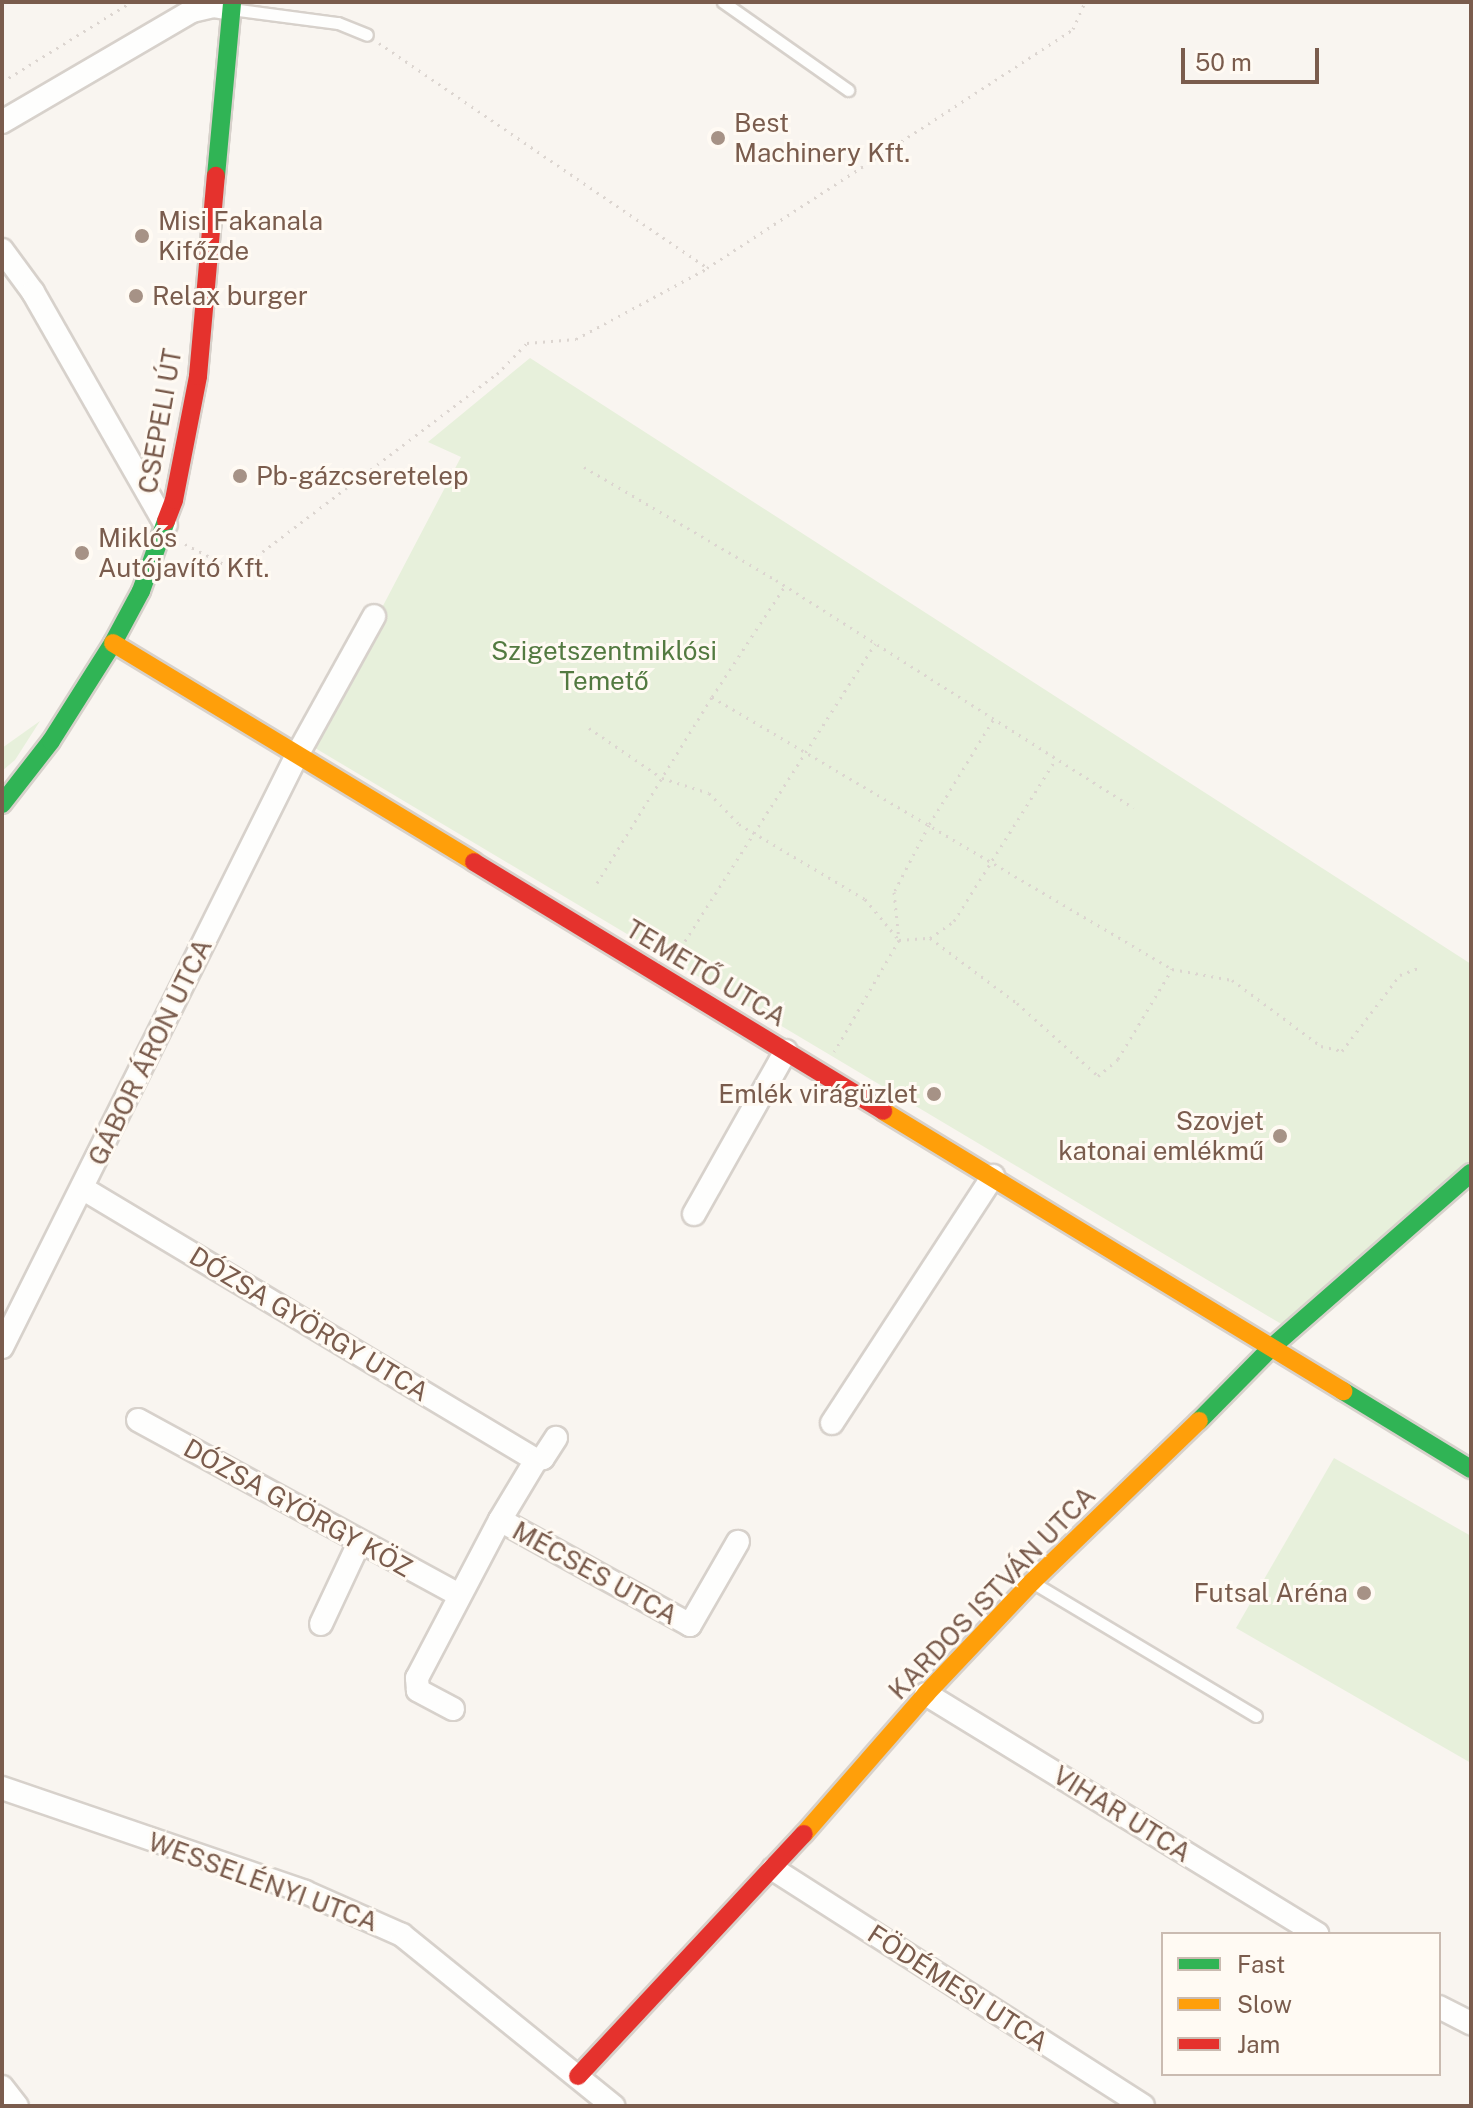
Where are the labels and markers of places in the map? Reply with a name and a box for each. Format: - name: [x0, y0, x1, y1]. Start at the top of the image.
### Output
- place label: Best Machinery Kft.: [734, 107, 910, 168]
- marker: Best Machinery Kft.: [709, 129, 727, 147]
- place label: Misi Fakanala Kifőzde: [158, 205, 323, 266]
- marker: Misi Fakanala Kifőzde: [133, 227, 151, 245]
- place label: Relax burger: [152, 280, 308, 312]
- marker: Relax burger: [127, 287, 145, 305]
- place label: Pb-gázcseretelep: [256, 460, 469, 492]
- marker: Pb-gázcseretelep: [231, 467, 249, 485]
- place label: Miklós Autójavító Kft.: [98, 522, 270, 584]
- marker: Miklós Autójavító Kft.: [73, 544, 91, 562]
- place label: Emlék virágüzlet: [718, 1078, 918, 1110]
- marker: Emlék virágüzlet: [925, 1085, 943, 1103]
- place label: Szovjet katonai emlékmű: [1058, 1105, 1264, 1166]
- marker: Szovjet katonai emlékmű: [1271, 1127, 1289, 1145]
- place label: Futsal Aréna: [1193, 1577, 1348, 1609]
- marker: Futsal Aréna: [1355, 1584, 1373, 1602]

